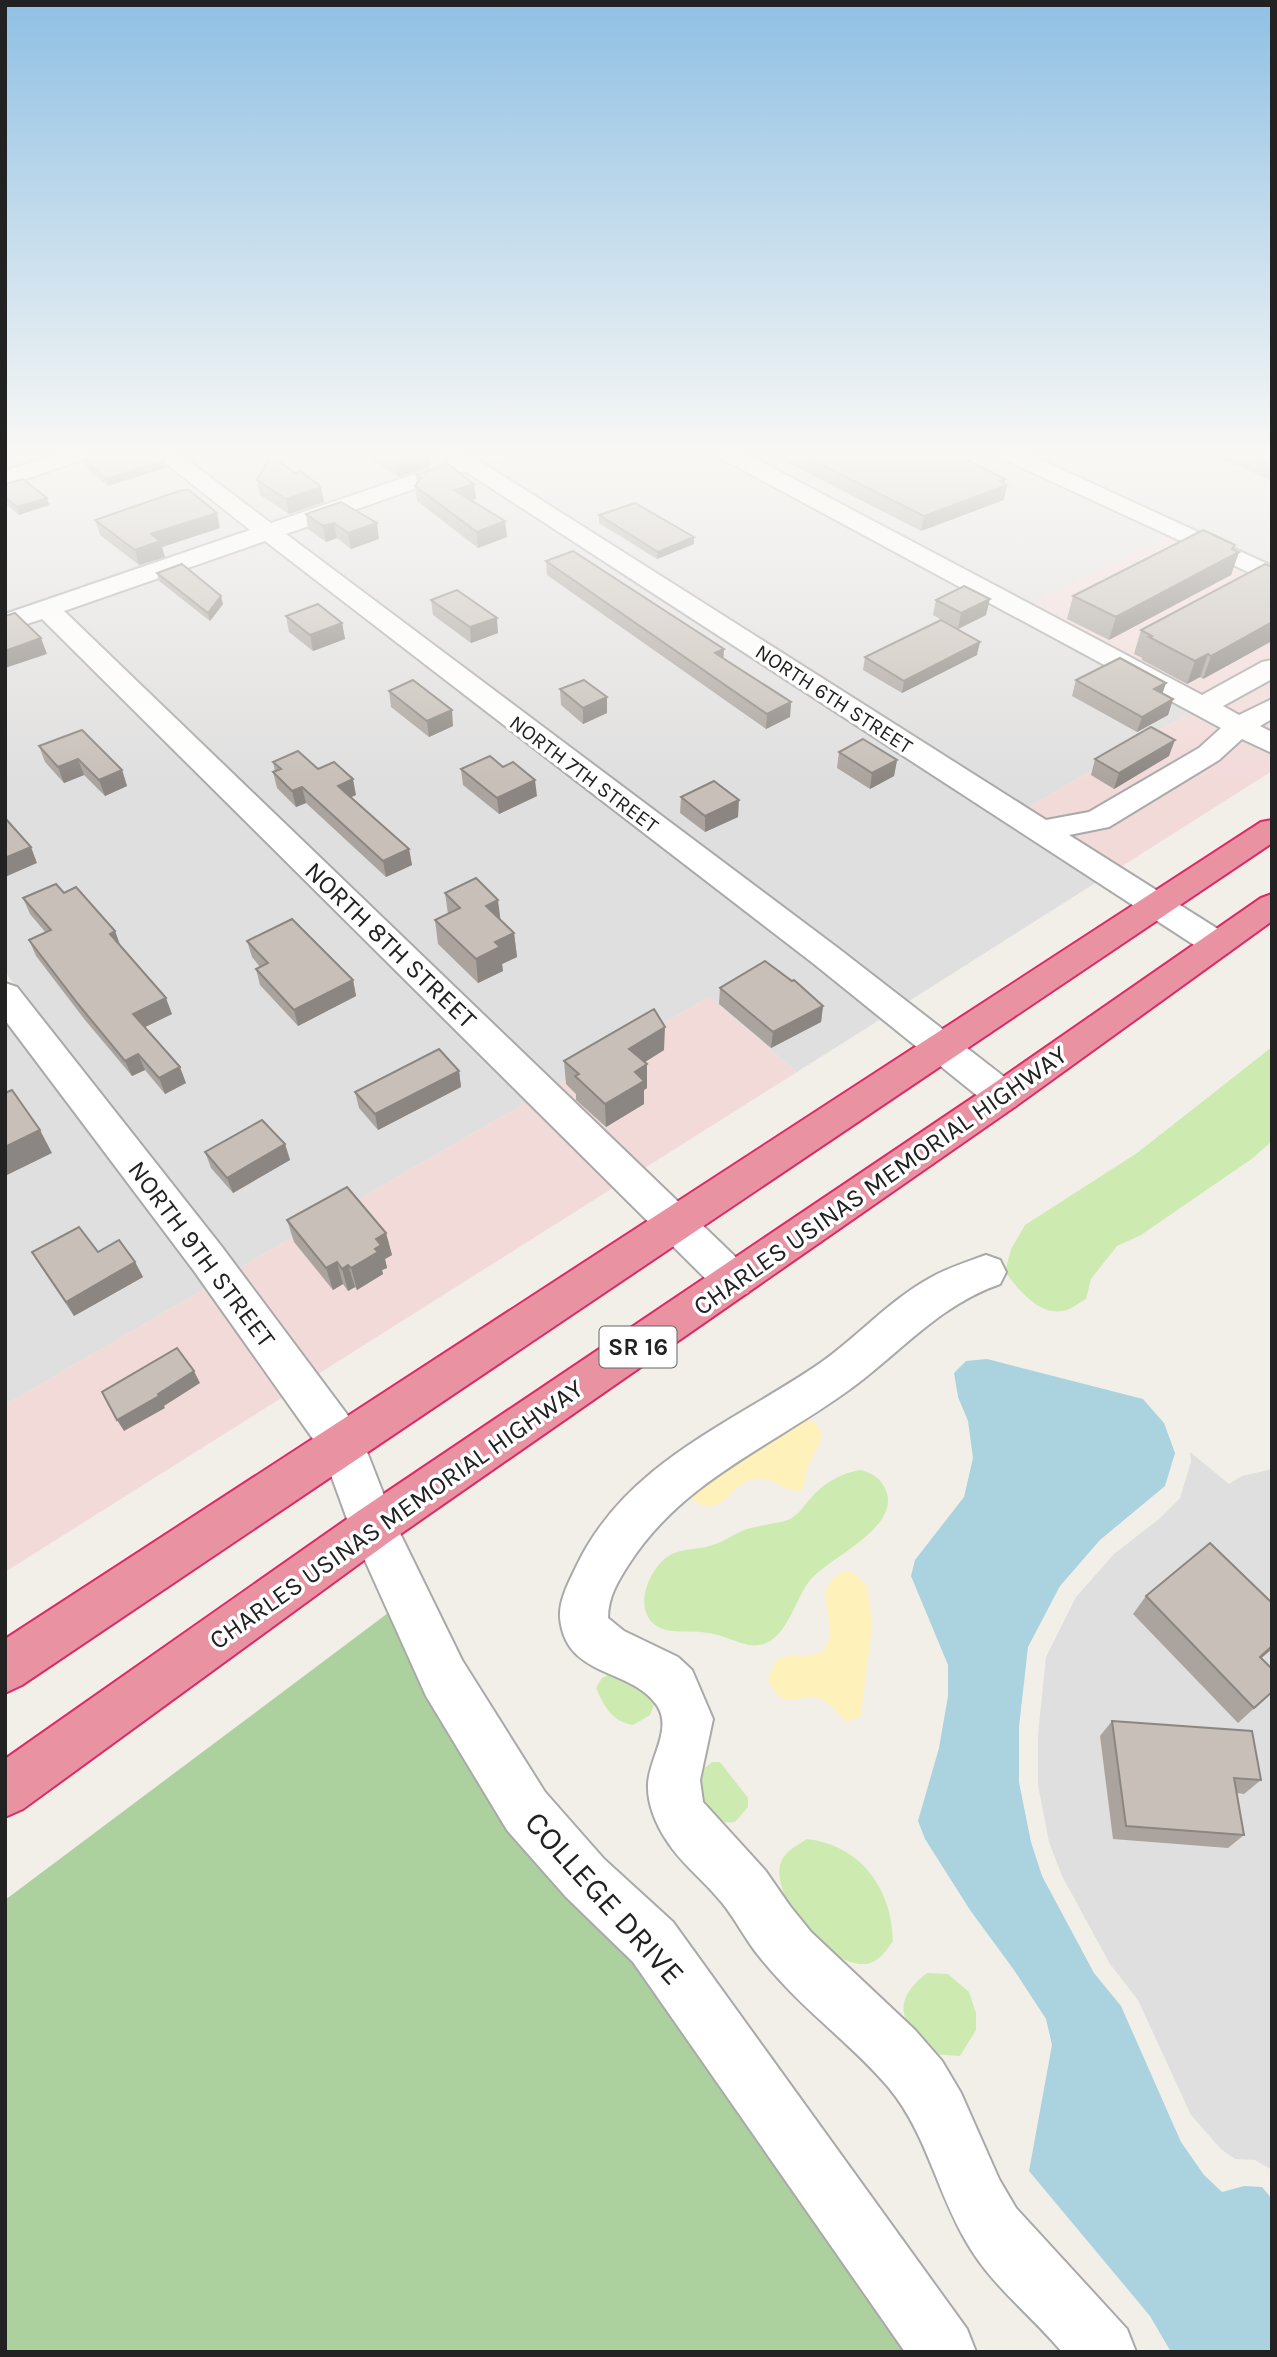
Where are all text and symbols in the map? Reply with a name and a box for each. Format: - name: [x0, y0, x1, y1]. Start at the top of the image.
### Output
- street label: NORTH 6TH STREET: [751, 639, 917, 759]
- street label: NORTH 7TH STREET: [505, 710, 663, 838]
- street label: NORTH 8TH STREET: [298, 856, 483, 1035]
- street label: CHARLES USINAS MEMORIAL HIGHWAY: [687, 1039, 1074, 1322]
- street label: NORTH 9TH STREET: [121, 1155, 282, 1354]
- road number: SR 16: [600, 1326, 676, 1367]
- street label: CHARLES USINAS MEMORIAL HIGHWAY: [203, 1373, 590, 1656]
- street label: COLLEGE DRIVE: [517, 1804, 692, 1992]

